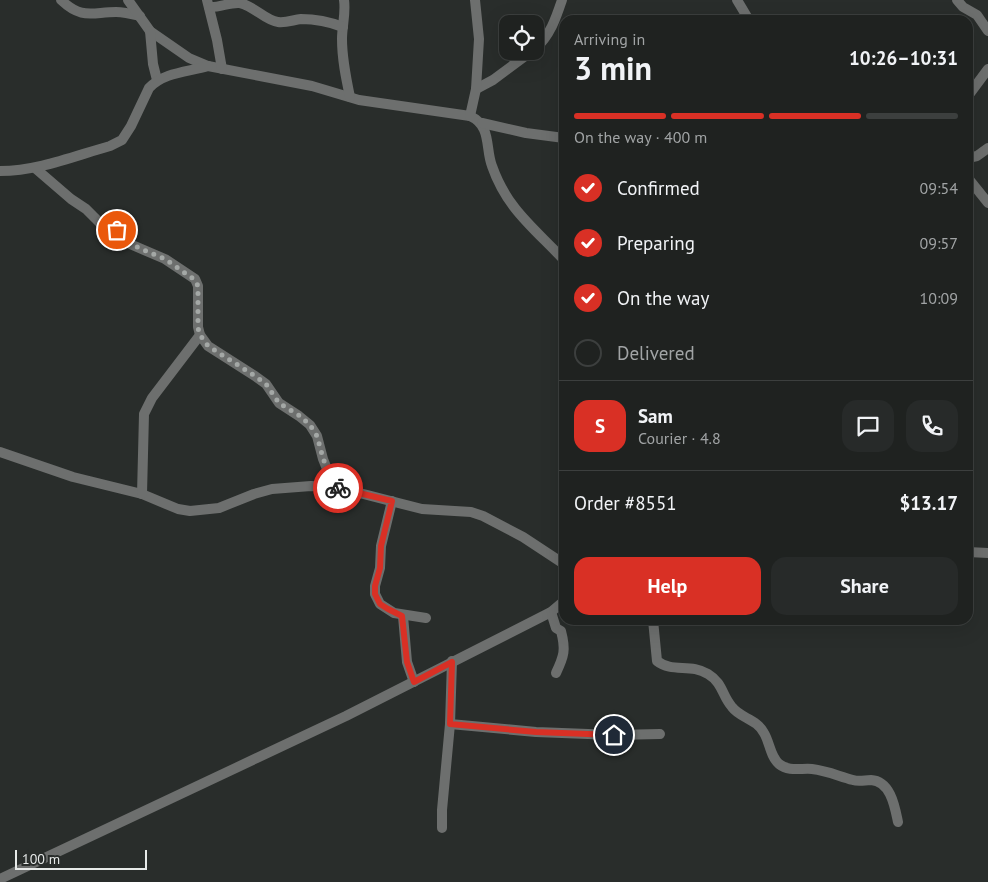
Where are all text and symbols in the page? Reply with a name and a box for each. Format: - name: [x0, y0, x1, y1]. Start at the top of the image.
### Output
- map controls: [499, 15, 544, 60]
- button: locate: [499, 15, 544, 60]
- text: Arriving in: [574, 29, 645, 49]
- text: 10:26–10:31: [849, 46, 958, 70]
- text: 3 min: [574, 47, 652, 89]
- text: On the way · 400 m: [574, 127, 707, 147]
- icon: check: [574, 174, 602, 202]
- text: Confirmed: [617, 176, 700, 200]
- text: 09:54: [920, 178, 958, 198]
- pin: [96, 209, 138, 251]
- icon: bag: [103, 216, 131, 244]
- icon: check: [574, 229, 602, 257]
- text: Preparing: [617, 231, 695, 255]
- text: 09:57: [920, 233, 958, 253]
- icon: check: [574, 284, 602, 312]
- text: On the way: [617, 286, 709, 310]
- text: 10:09: [920, 288, 958, 308]
- text: Delivered: [617, 341, 695, 365]
- button: chat: [842, 400, 894, 452]
- button: phone: [906, 400, 958, 452]
- text: Sam: [638, 404, 673, 428]
- text: S: [595, 414, 605, 438]
- text: Courier · 4.8: [638, 428, 721, 448]
- courier: [313, 463, 363, 513]
- icon: bike: [324, 474, 352, 502]
- text: Order #8551: [574, 491, 677, 515]
- text: $13.17: [899, 491, 958, 515]
- button: Help: [574, 557, 761, 615]
- button: Share: [771, 557, 958, 615]
- pin: [593, 714, 635, 756]
- icon: home: [600, 721, 628, 749]
- scale bar: [15, 847, 148, 870]
- text: 100 m: [22, 850, 60, 868]

